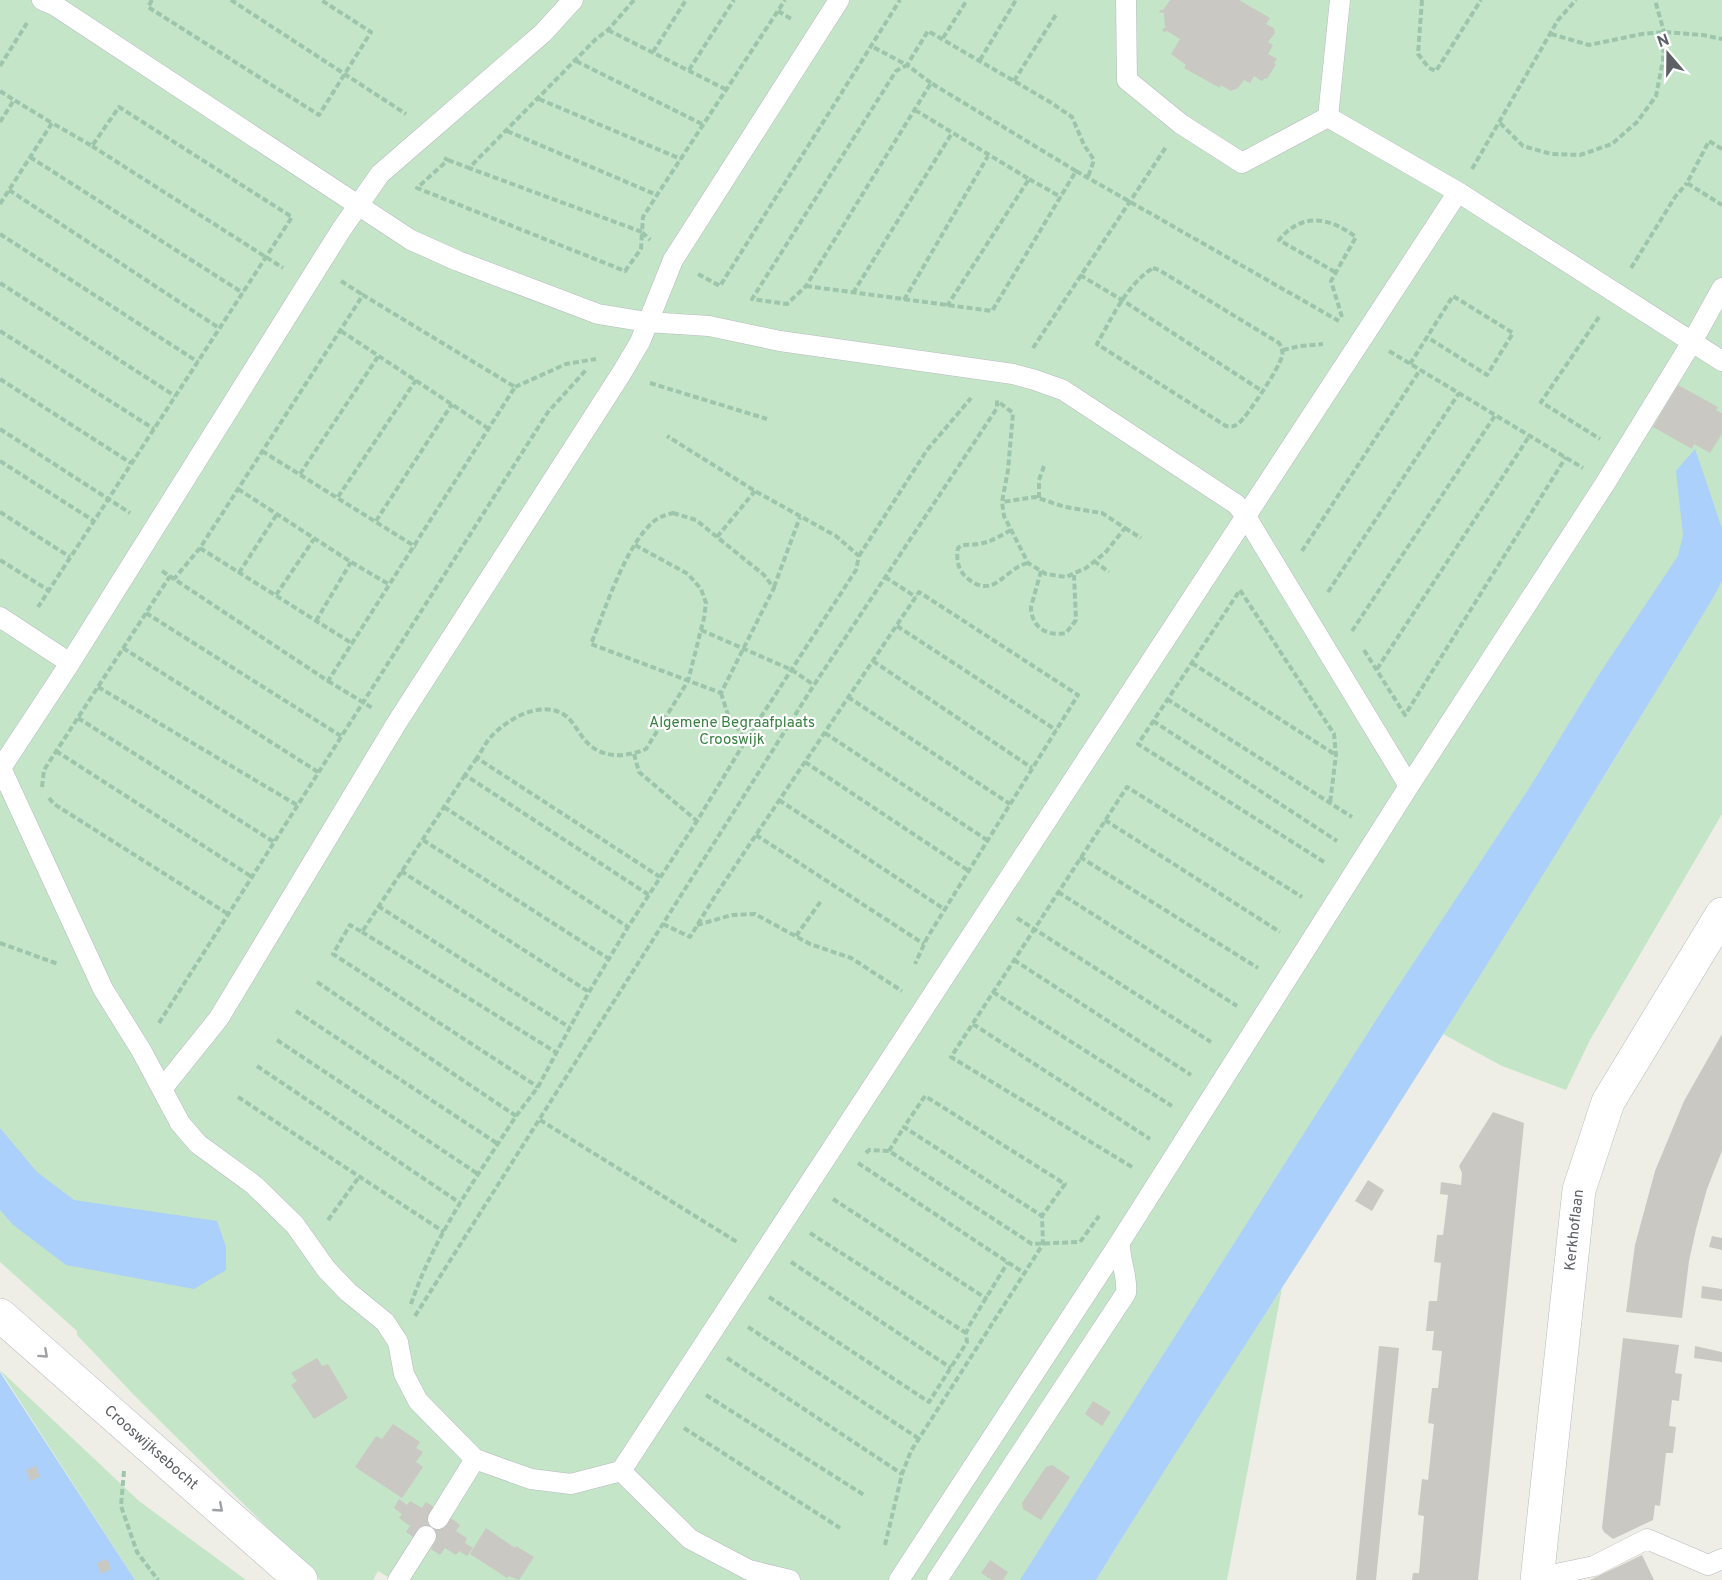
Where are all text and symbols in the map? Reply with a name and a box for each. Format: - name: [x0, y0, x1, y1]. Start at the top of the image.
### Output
- north arrow: [1638, 24, 1698, 84]
- text: N: [1655, 30, 1672, 53]
- park label: Algemene Begraafplaats Crooswijk: [649, 714, 815, 750]
- street label: Kerkhoflaan: [1561, 1188, 1589, 1272]
- one-way arrow: [37, 1347, 48, 1358]
- street label: Crooswijksebocht: [100, 1401, 202, 1494]
- one-way arrow: [212, 1501, 223, 1512]

